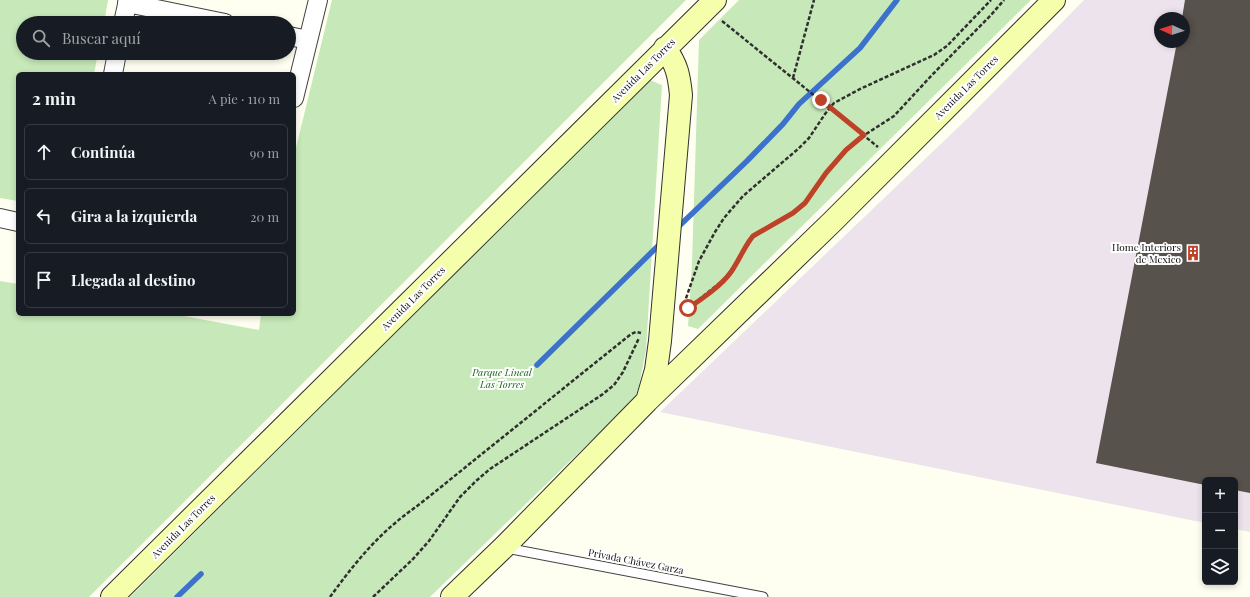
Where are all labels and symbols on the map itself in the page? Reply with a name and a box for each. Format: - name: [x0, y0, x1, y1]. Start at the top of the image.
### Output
- north arrow: [1154, 12, 1190, 48]
- street label: Avenida Las Torres: [607, 35, 678, 106]
- street label: Avenida Las Torres: [930, 52, 1001, 123]
- route end: [812, 91, 830, 109]
- place label: Home Interiors de Mexico: [1112, 240, 1182, 266]
- building icon: Home Interiors de Mexico: [1184, 244, 1202, 262]
- street label: Avenida Las Torres: [377, 263, 448, 334]
- route start: [679, 299, 697, 317]
- park label: Parque Lineal Las Torres: [471, 365, 533, 391]
- street label: Avenida Las Torres: [147, 491, 218, 562]
- street label: Privada Chávez Garza: [587, 545, 685, 577]

